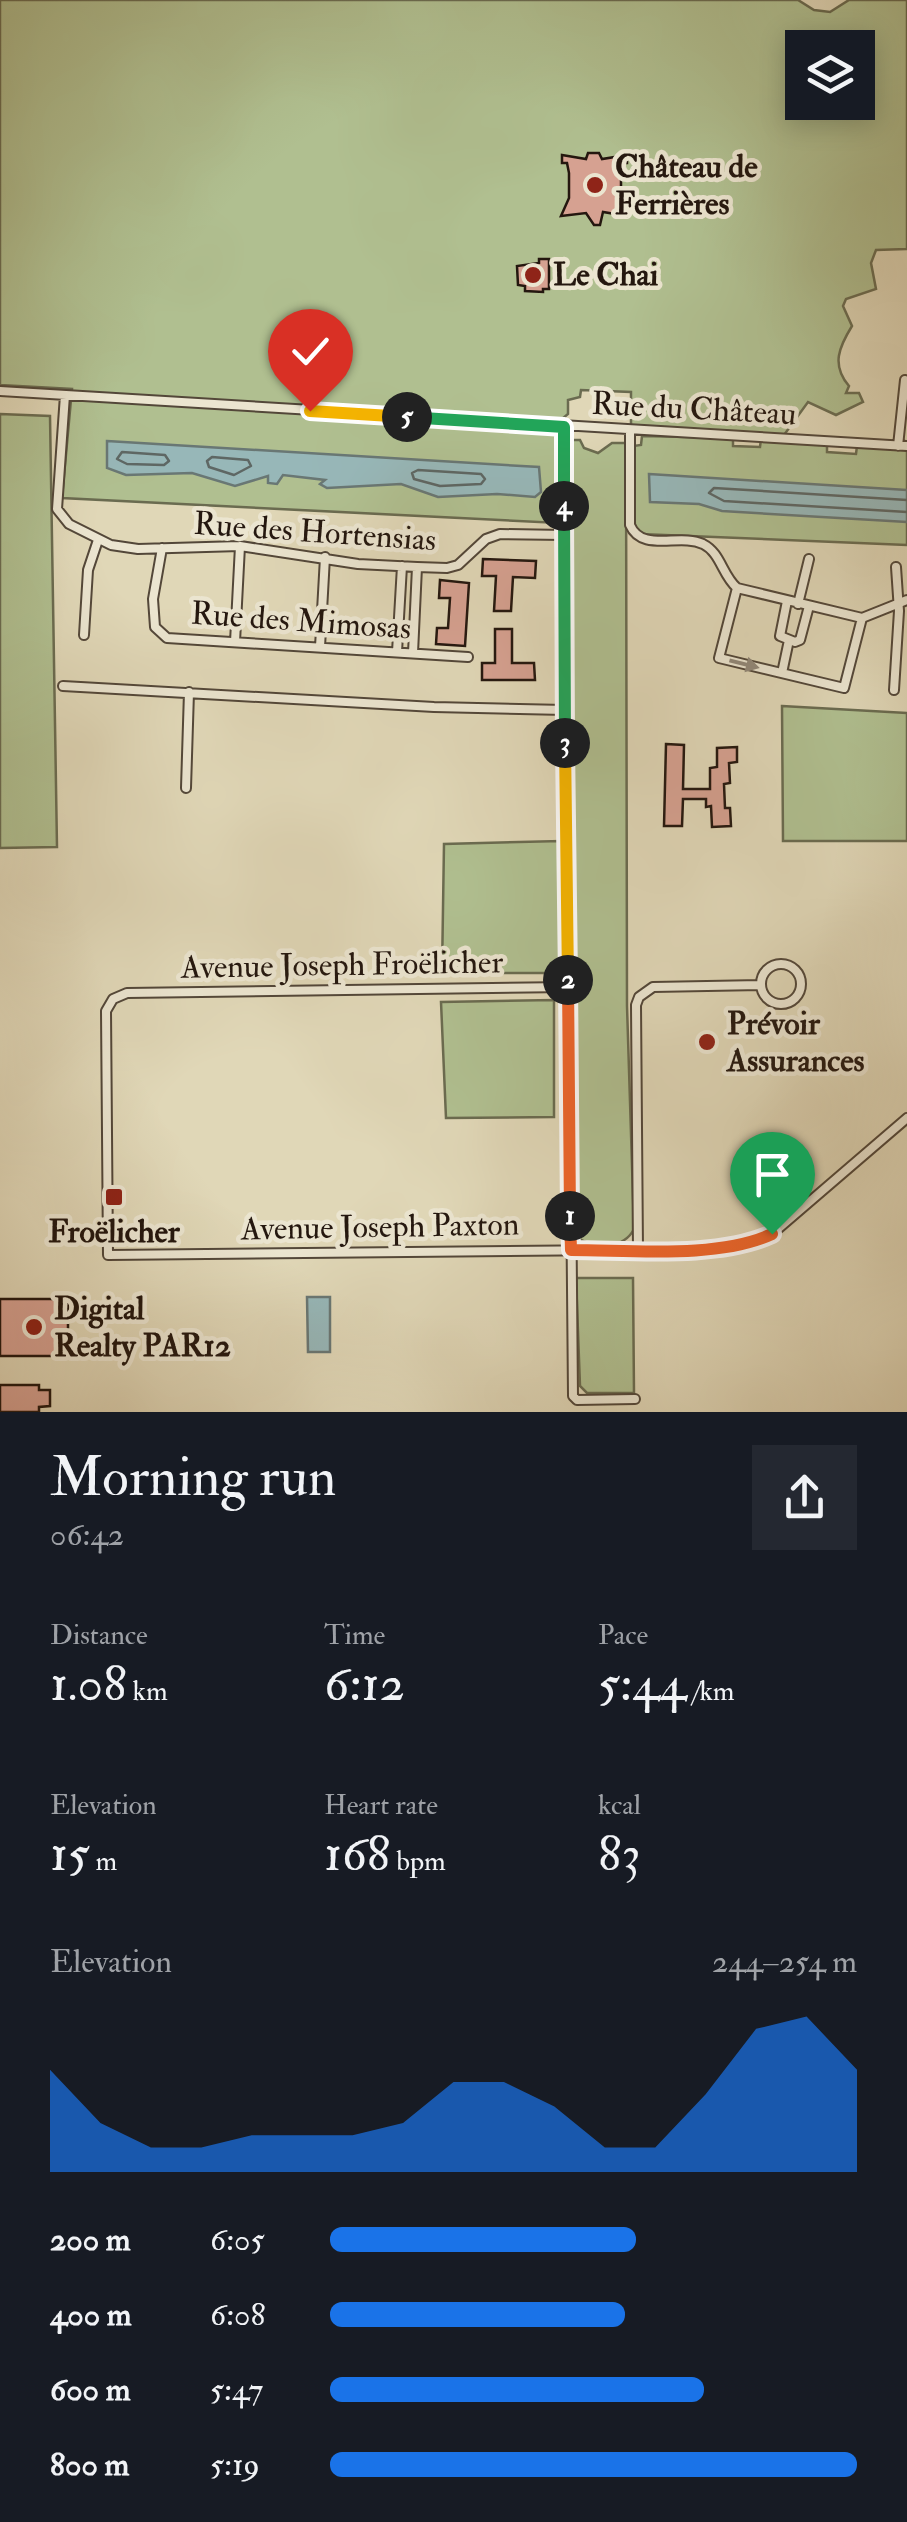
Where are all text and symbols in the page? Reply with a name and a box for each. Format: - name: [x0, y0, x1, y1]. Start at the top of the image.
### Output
- map controls: [785, 30, 875, 120]
- button: layers: [785, 30, 875, 120]
- place label: Château de Ferrières: [615, 147, 758, 224]
- marker: Château de Ferrières: [584, 174, 606, 196]
- place label: Le Chai: [553, 255, 659, 295]
- marker: Le Chai: [522, 264, 544, 286]
- pin: [268, 309, 353, 412]
- icon: check: [283, 324, 338, 379]
- street label: Rue du Château: [591, 384, 797, 434]
- pin: 5: [382, 392, 432, 442]
- text: 5: [401, 399, 413, 434]
- pin: 4: [539, 481, 589, 531]
- text: 4: [556, 488, 572, 523]
- street label: Rue des Hortensias: [192, 504, 438, 560]
- street label: Rue des Mimosas: [189, 593, 413, 649]
- one-way arrow: [729, 657, 760, 672]
- pin: 3: [540, 718, 590, 768]
- text: 3: [560, 725, 570, 760]
- street label: Avenue Joseph Froëlicher: [179, 942, 504, 988]
- pin: 2: [543, 955, 593, 1005]
- text: 2: [561, 962, 575, 997]
- place label: Prévoir Assurances: [725, 1004, 865, 1081]
- marker: Prévoir Assurances: [696, 1031, 718, 1053]
- pin: [730, 1132, 815, 1235]
- icon: arrive: [745, 1147, 800, 1202]
- marker: Froëlicher: [103, 1186, 125, 1208]
- pin: 1: [545, 1191, 595, 1241]
- text: 1: [565, 1198, 575, 1233]
- street label: Avenue Joseph Paxton: [239, 1205, 520, 1249]
- place label: Froëlicher: [48, 1212, 181, 1252]
- place label: Digital Realty PAR12: [54, 1289, 231, 1366]
- marker: Digital Realty PAR12: [23, 1316, 45, 1338]
- text: Morning run: [50, 1443, 336, 1512]
- button: share: [752, 1445, 857, 1550]
- text: 06:42: [50, 1515, 124, 1555]
- text: Distance: [50, 1618, 148, 1653]
- text: Time: [324, 1618, 385, 1653]
- text: Pace: [598, 1618, 648, 1653]
- text: 1.08: [50, 1653, 127, 1716]
- text: 6:12: [324, 1653, 405, 1716]
- text: 5:44: [598, 1653, 686, 1716]
- text: km: [127, 1674, 168, 1709]
- text: /km: [686, 1674, 734, 1709]
- text: Elevation: [50, 1788, 157, 1823]
- text: Heart rate: [324, 1788, 438, 1823]
- text: kcal: [598, 1788, 641, 1823]
- text: 15: [50, 1823, 90, 1886]
- text: 168: [324, 1823, 390, 1886]
- text: 83: [598, 1823, 641, 1886]
- text: m: [90, 1844, 117, 1879]
- text: bpm: [390, 1844, 446, 1879]
- text: Elevation: [50, 1942, 172, 1982]
- text: 244–254 m: [712, 1942, 857, 1982]
- text: 200 m: [50, 2220, 131, 2260]
- text: 6:05: [210, 2220, 265, 2260]
- text: 400 m: [50, 2295, 132, 2335]
- text: 6:08: [210, 2295, 265, 2335]
- text: 600 m: [50, 2370, 131, 2410]
- text: 5:47: [210, 2370, 263, 2410]
- text: 800 m: [50, 2445, 129, 2485]
- text: 5:19: [210, 2445, 260, 2485]

